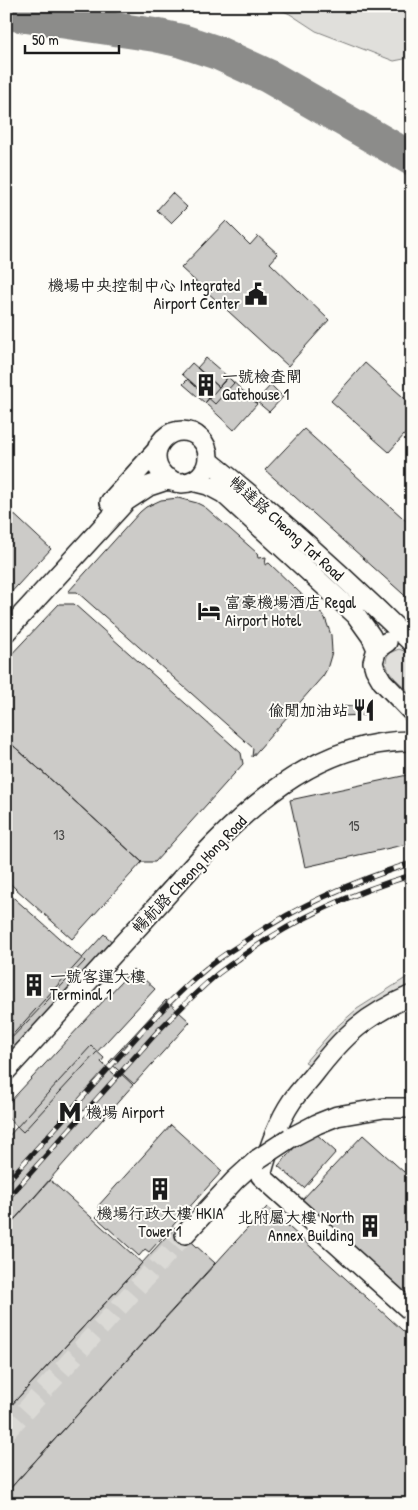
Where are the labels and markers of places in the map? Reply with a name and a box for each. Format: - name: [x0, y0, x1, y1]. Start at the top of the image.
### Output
- place label: 機場中央控制中心 Integrated Airport Center: [48, 274, 240, 314]
- public building icon: 機場中央控制中心 Integrated Airport Center: [243, 281, 269, 307]
- place label: 一號檢查閘 Gatehouse 1: [222, 365, 302, 405]
- building icon: 一號檢查閘 Gatehouse 1: [193, 372, 219, 398]
- place label: 富豪機場酒店 Regal Airport Hotel: [225, 591, 357, 631]
- hotel icon: 富豪機場酒店 Regal Airport Hotel: [196, 598, 222, 624]
- restaurant icon: 偷閒加油站: [351, 697, 377, 723]
- place label: 偷閒加油站: [268, 699, 348, 721]
- place label: 一號客運大樓 Terminal 1: [50, 965, 146, 1005]
- building icon: 一號客運大樓 Terminal 1: [21, 972, 47, 998]
- metro station icon: 機場 Airport: [57, 1099, 83, 1125]
- place label: 機場 Airport: [86, 1101, 165, 1123]
- building icon: 機場行政大樓 HKIA Tower 1: [147, 1176, 173, 1202]
- place label: 機場行政大樓 HKIA Tower 1: [96, 1202, 224, 1242]
- place label: 北附屬大樓 North Annex Building: [237, 1206, 354, 1246]
- building icon: 北附屬大樓 North Annex Building: [357, 1213, 383, 1239]

